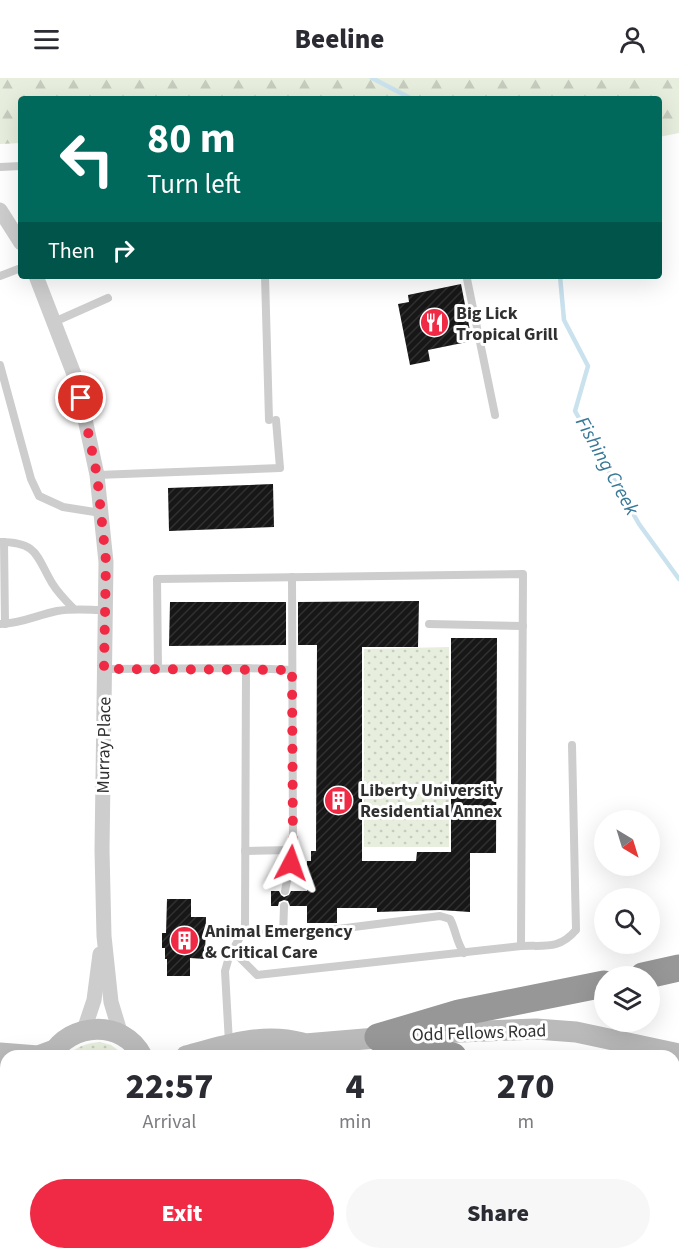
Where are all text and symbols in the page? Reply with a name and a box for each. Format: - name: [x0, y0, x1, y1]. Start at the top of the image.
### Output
- text: Beeline: [295, 20, 384, 59]
- icon: menu: [30, 23, 63, 56]
- icon: person: [616, 23, 649, 56]
- text: 80 m: [147, 109, 236, 169]
- icon: left: [48, 120, 126, 198]
- text: Turn left: [147, 165, 241, 204]
- icon: right: [107, 234, 140, 267]
- text: Then: [48, 235, 95, 267]
- place label: Big Lick Tropical Grill: [456, 301, 558, 347]
- restaurant icon: Big Lick Tropical Grill: [419, 307, 451, 339]
- pin: [55, 372, 106, 423]
- icon: arrive: [64, 381, 97, 414]
- water label: Fishing Creek: [568, 412, 646, 521]
- street label: Murray Place: [91, 696, 117, 794]
- place label: Liberty University Residential Annex: [360, 778, 504, 824]
- building icon: Liberty University Residential Annex: [323, 784, 355, 816]
- north arrow: [594, 810, 660, 876]
- map controls: [594, 810, 660, 1032]
- position arrow: [259, 831, 323, 895]
- button: search: [594, 888, 660, 954]
- place label: Animal Emergency & Critical Care: [204, 919, 353, 965]
- building icon: Animal Emergency & Critical Care: [168, 925, 200, 957]
- button: layers: [594, 966, 660, 1032]
- street label: Odd Fellows Road: [411, 1018, 547, 1048]
- text: 22:57: [125, 1061, 214, 1112]
- text: 4: [346, 1061, 365, 1112]
- text: 270: [497, 1061, 555, 1112]
- text: Arrival: [143, 1108, 196, 1136]
- text: min: [339, 1108, 371, 1136]
- text: m: [517, 1108, 534, 1136]
- button: Exit: [30, 1179, 334, 1248]
- button: Share: [346, 1179, 650, 1248]

